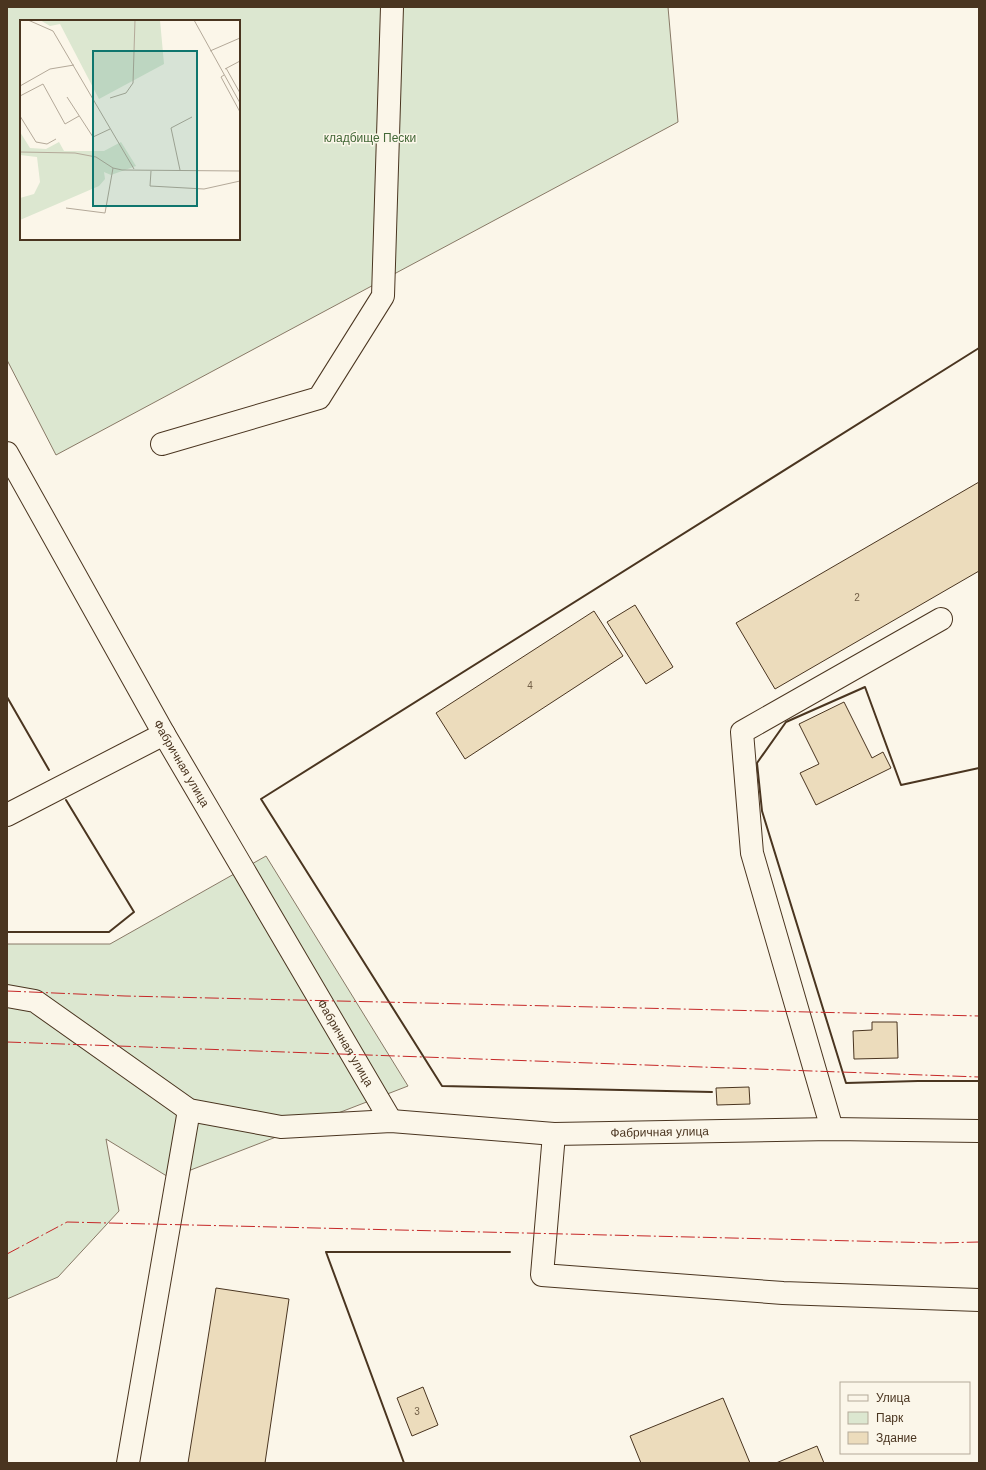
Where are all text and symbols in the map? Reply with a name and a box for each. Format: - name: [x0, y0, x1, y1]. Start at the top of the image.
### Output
- inset map: [20, 20, 240, 240]
- park label: кладбище Пески: [324, 131, 416, 145]
- house number: 2: [854, 592, 860, 603]
- house number: 4: [527, 680, 533, 691]
- street label: Фабричная улица: [150, 717, 212, 810]
- street label: Фабричная улица: [314, 997, 376, 1089]
- street label: Фабричная улица: [610, 1124, 709, 1140]
- legend: [840, 1382, 970, 1454]
- text: Улица: [876, 1391, 910, 1405]
- house number: 3: [414, 1406, 420, 1417]
- text: Парк: [876, 1411, 904, 1425]
- text: Здание: [876, 1431, 917, 1445]

